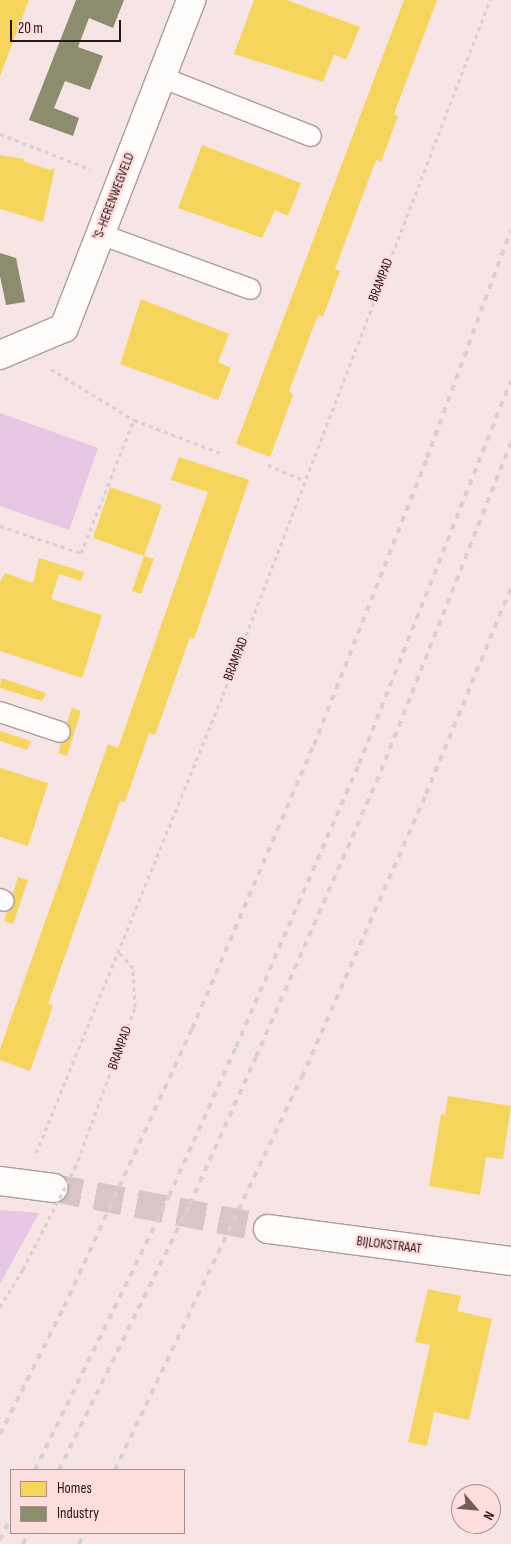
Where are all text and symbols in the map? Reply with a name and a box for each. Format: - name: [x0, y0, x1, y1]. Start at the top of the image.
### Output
- scale bar: [12, 10, 124, 42]
- text: 20 m: [18, 19, 43, 38]
- street label: 'S-HERENWEGVELD: [90, 150, 138, 242]
- street label: BRAMPAD: [365, 256, 397, 304]
- street label: BRAMPAD: [220, 635, 252, 683]
- street label: BRAMPAD: [104, 1024, 136, 1072]
- street label: BIJLOKSTRAAT: [356, 1233, 422, 1257]
- legend: [10, 1469, 185, 1534]
- text: Homes: [57, 1479, 92, 1498]
- north arrow: [451, 1484, 501, 1534]
- text: Industry: [57, 1504, 99, 1523]
- text: N: [480, 1508, 498, 1523]

